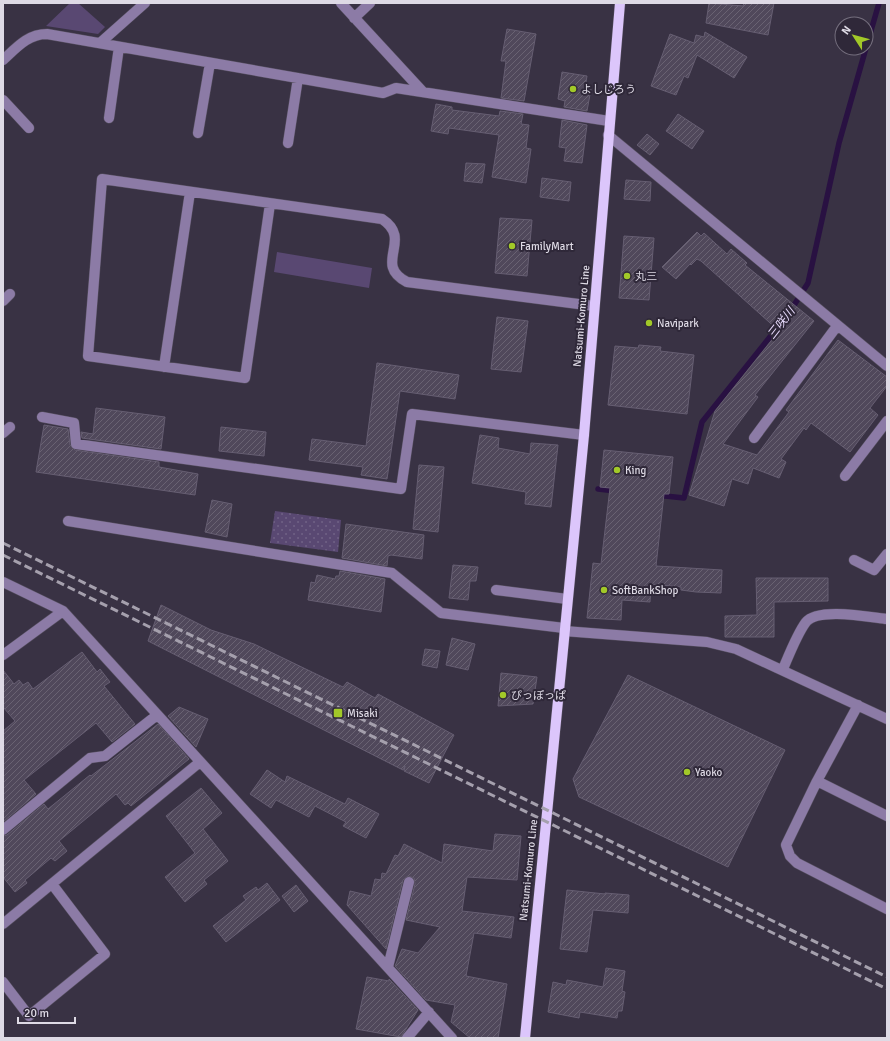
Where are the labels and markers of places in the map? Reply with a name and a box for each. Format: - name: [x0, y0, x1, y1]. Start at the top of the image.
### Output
- place label: よしじろう: [581, 83, 636, 96]
- marker: よしじろう: [568, 84, 578, 94]
- place label: FamilyMart: [520, 240, 574, 253]
- marker: FamilyMart: [507, 241, 517, 251]
- place label: 丸三: [635, 270, 657, 283]
- marker: 丸三: [622, 271, 632, 281]
- place label: Navipark: [657, 317, 699, 330]
- marker: Navipark: [644, 318, 654, 328]
- place label: King: [625, 464, 647, 477]
- marker: King: [612, 465, 622, 475]
- place label: SoftBankShop: [612, 584, 679, 597]
- marker: SoftBankShop: [599, 585, 609, 595]
- place label: ぴっぽっぱ: [511, 689, 566, 702]
- marker: ぴっぽっぱ: [498, 690, 508, 700]
- marker: Misaki: [332, 707, 344, 719]
- place label: Misaki: [347, 707, 378, 720]
- place label: Yaoko: [695, 766, 723, 779]
- marker: Yaoko: [682, 767, 692, 777]

